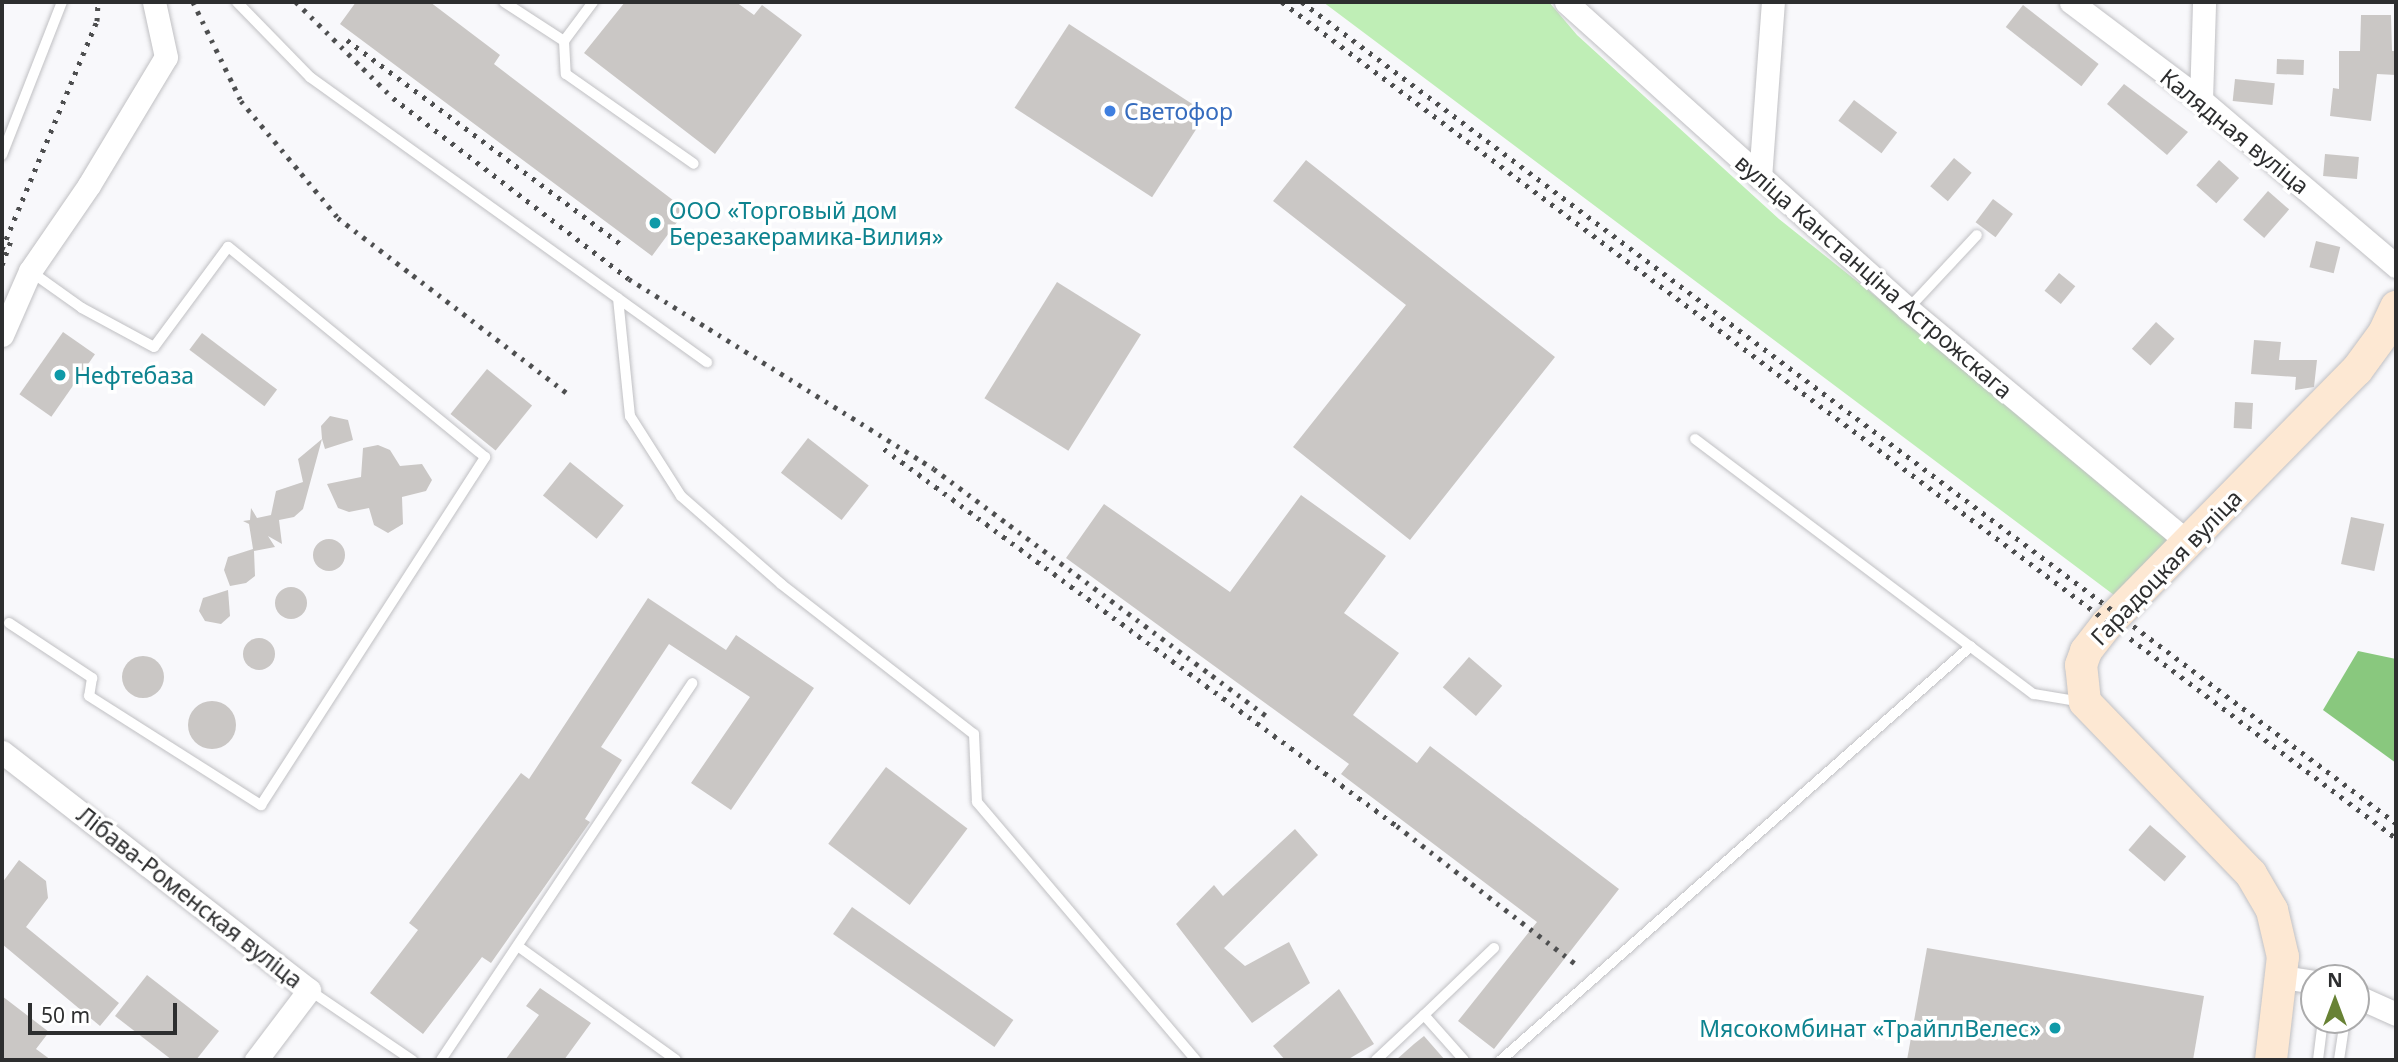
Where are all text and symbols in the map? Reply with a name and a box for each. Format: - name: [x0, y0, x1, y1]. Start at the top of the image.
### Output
- street label: Калядная вуліца: [2155, 63, 2315, 199]
- place label: Светофор: [1124, 97, 1233, 125]
- marker: Светофор: [1102, 103, 1118, 119]
- street label: вуліца Канстанціна Астрожскага: [1730, 148, 2018, 404]
- place label: ООО «Торговый дом Березакерамика-Вилия»: [669, 196, 944, 250]
- marker: ООО «Торговый дом Березакерамика-Вилия»: [647, 215, 663, 231]
- place label: Нефтебаза: [74, 361, 194, 389]
- marker: Нефтебаза: [52, 367, 68, 383]
- street label: Гарадоцкая вуліца: [2085, 484, 2247, 650]
- street label: Лібава-Роменская вуліца: [72, 800, 308, 994]
- north arrow: [2300, 964, 2370, 1034]
- text: N: [2327, 967, 2343, 993]
- scale bar: [32, 988, 180, 1032]
- text: 50 m: [41, 1001, 90, 1029]
- place label: Мясокомбинат «ТрайплВелес»: [1699, 1014, 2041, 1042]
- marker: Мясокомбинат «ТрайплВелес»: [2047, 1020, 2063, 1036]

